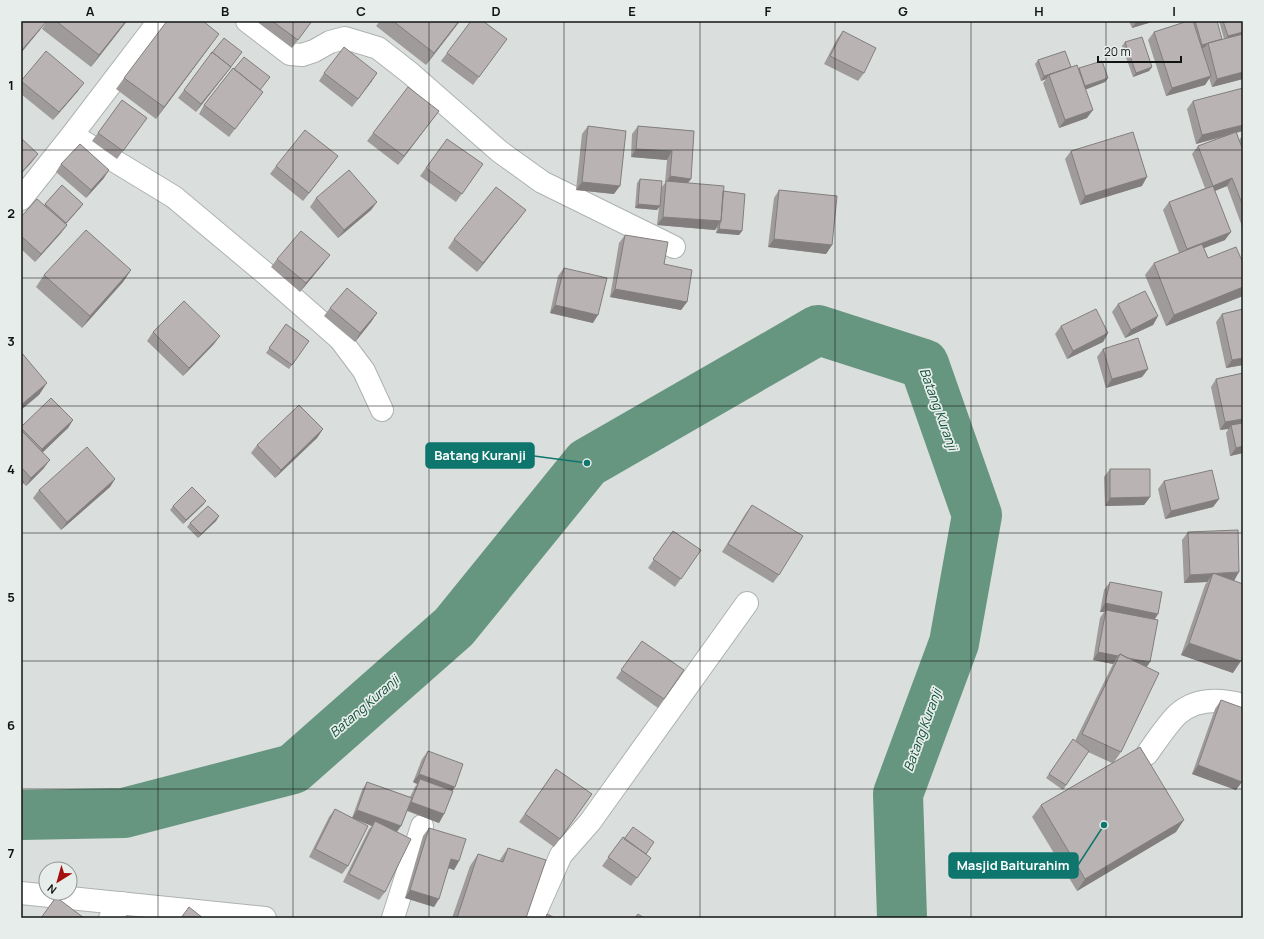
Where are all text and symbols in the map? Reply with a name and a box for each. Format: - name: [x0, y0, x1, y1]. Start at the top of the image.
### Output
- text: A: [86, 2, 95, 20]
- text: B: [221, 2, 229, 20]
- text: C: [356, 2, 366, 20]
- text: D: [491, 2, 501, 20]
- text: E: [628, 2, 636, 20]
- text: F: [765, 2, 772, 20]
- text: G: [898, 2, 908, 20]
- text: H: [1034, 2, 1044, 20]
- text: I: [1172, 2, 1176, 20]
- scale bar: [1098, 38, 1181, 64]
- text: 20 m: [1104, 43, 1131, 60]
- text: 1: [8, 76, 14, 94]
- text: 2: [7, 204, 15, 222]
- text: 3: [7, 332, 15, 350]
- water label: Batang Kuranji: [916, 365, 963, 454]
- callout: Batang Kuranji: [426, 443, 534, 468]
- text: Batang Kuranji: [434, 446, 526, 464]
- text: 4: [7, 460, 15, 478]
- text: 5: [7, 588, 15, 606]
- water label: Batang Kuranji: [326, 670, 404, 741]
- water label: Batang Kuranji: [899, 685, 946, 774]
- text: 6: [7, 716, 15, 734]
- text: 7: [8, 844, 15, 862]
- callout: Masjid Baiturahim: [949, 853, 1078, 878]
- text: Masjid Baiturahim: [957, 856, 1069, 874]
- north arrow: [38, 861, 78, 901]
- text: N: [44, 881, 59, 898]

